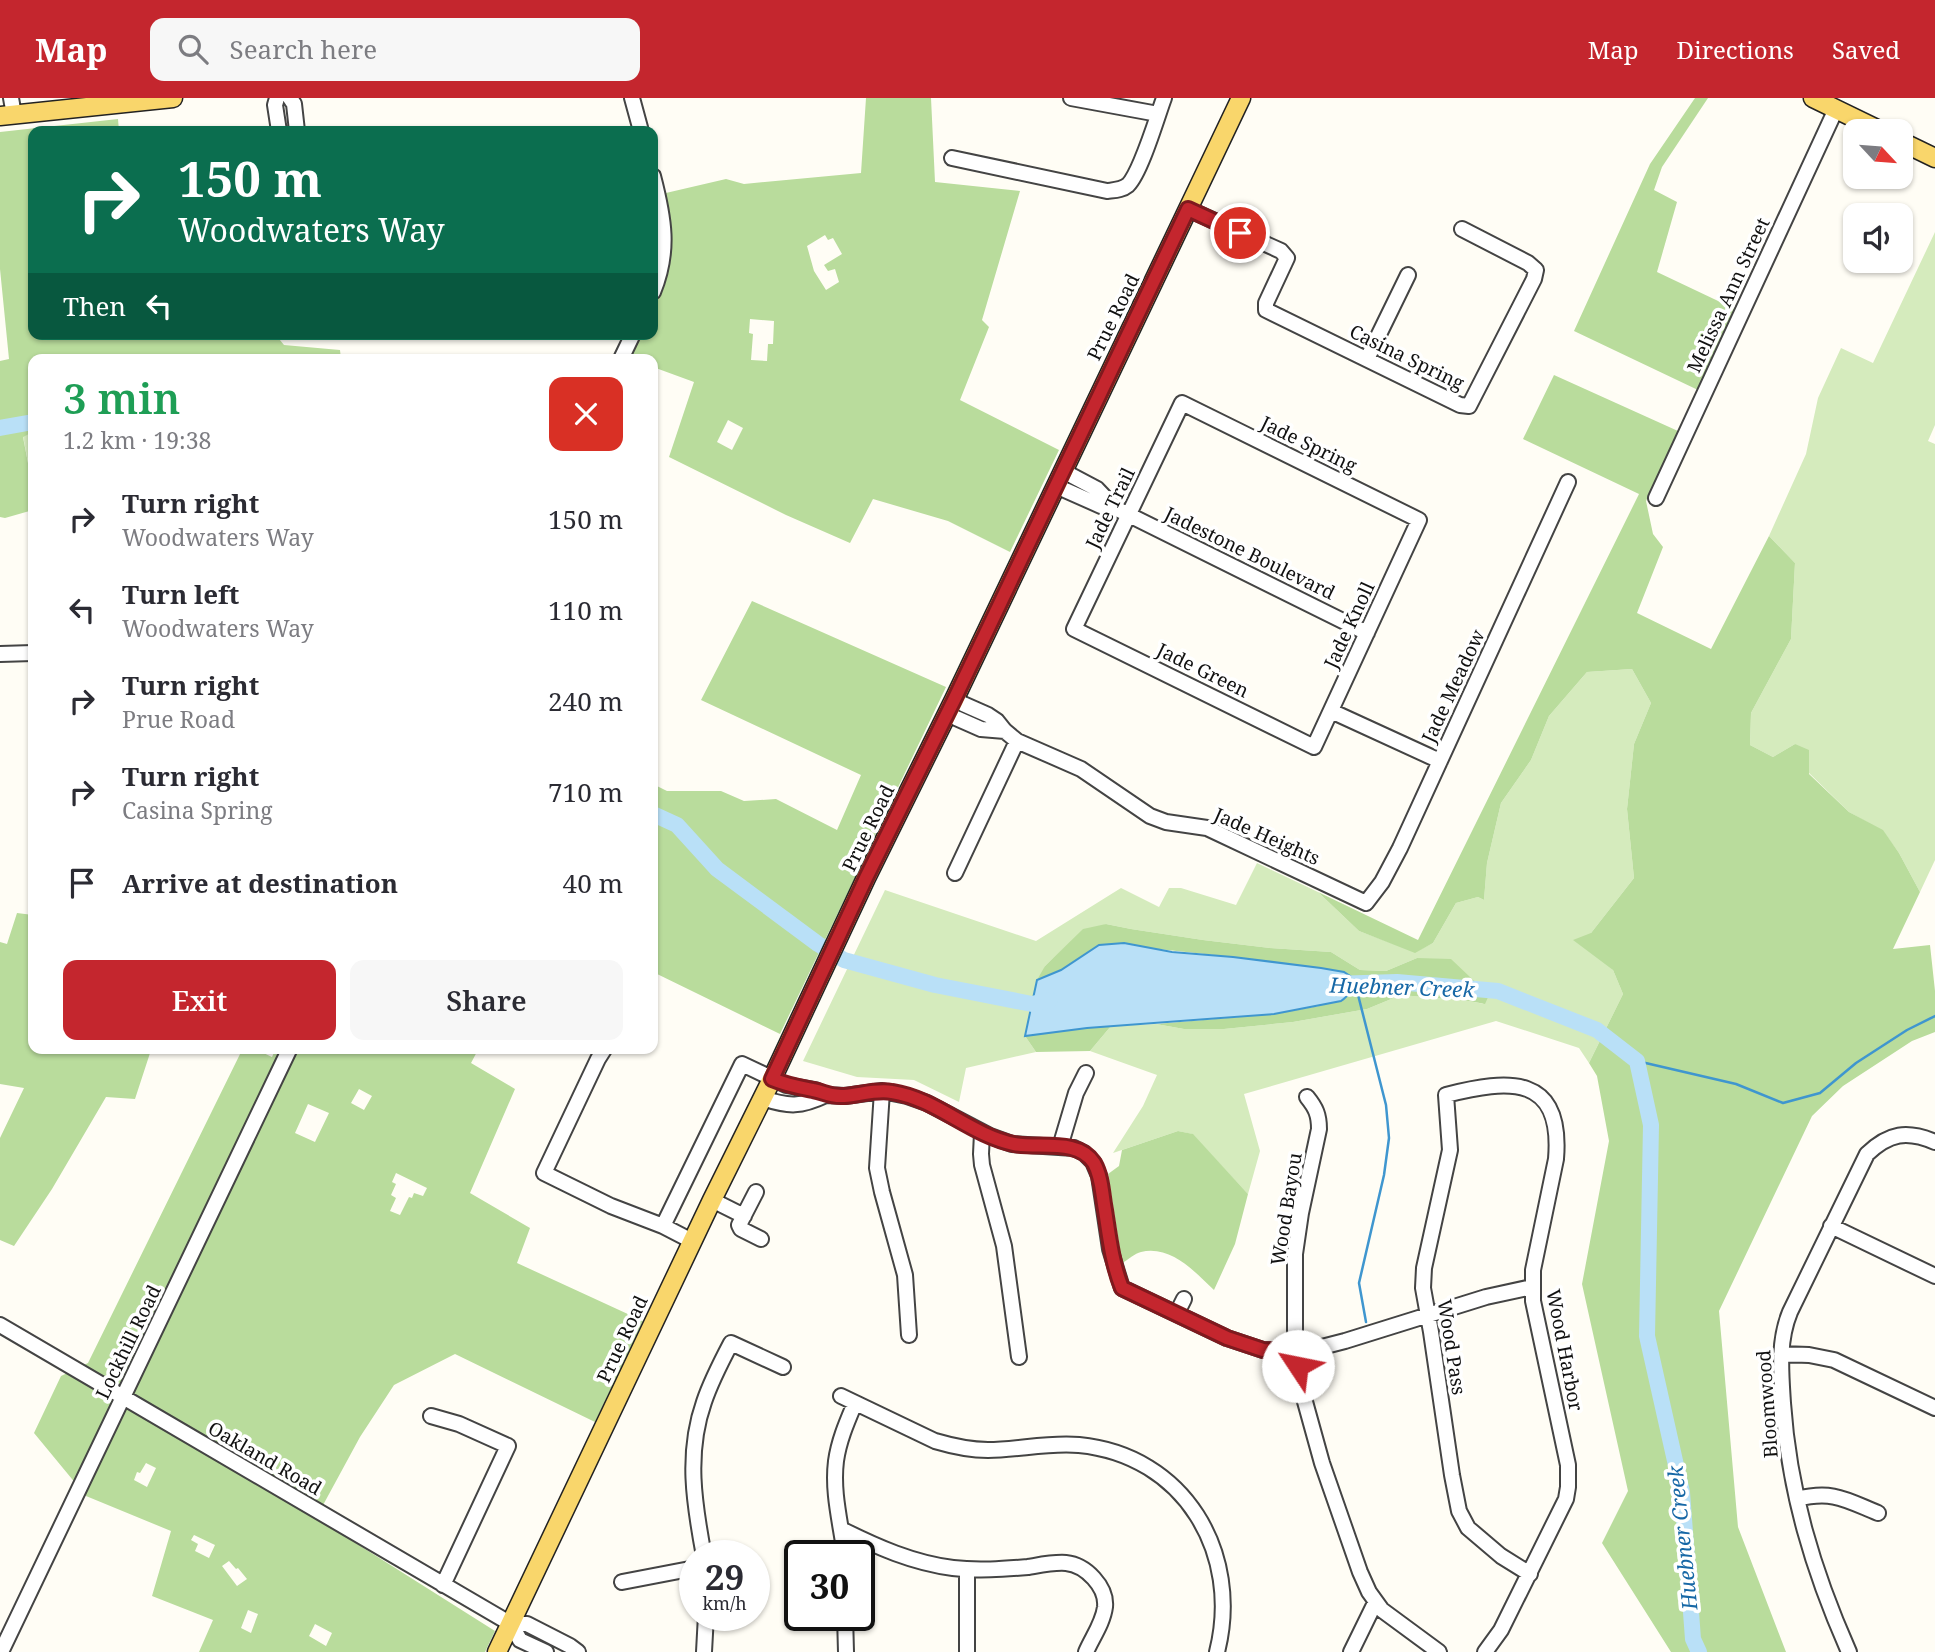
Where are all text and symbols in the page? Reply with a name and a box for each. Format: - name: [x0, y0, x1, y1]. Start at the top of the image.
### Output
- search box: [150, 18, 640, 81]
- text: Map: [35, 27, 108, 72]
- icon: search: [174, 30, 212, 68]
- text: Search here: [230, 31, 377, 67]
- text: Map: [1588, 33, 1639, 66]
- text: Directions: [1677, 33, 1794, 66]
- text: Saved: [1832, 33, 1900, 66]
- north arrow: [1843, 119, 1913, 189]
- map controls: [1843, 119, 1913, 273]
- text: 150 m: [178, 145, 322, 211]
- icon: right: [63, 154, 154, 245]
- pin: [1210, 203, 1270, 263]
- button: sound: [1843, 203, 1913, 273]
- text: Woodwaters Way: [178, 208, 445, 251]
- street label: Melissa Ann Street: [1681, 213, 1776, 377]
- icon: arrive: [1221, 214, 1259, 252]
- street label: Prue Road: [1081, 269, 1145, 365]
- icon: left: [140, 287, 178, 325]
- text: Then: [63, 288, 126, 324]
- street label: Casina Spring: [1345, 318, 1469, 396]
- text: 3 min: [63, 369, 180, 426]
- button: close: [549, 377, 623, 451]
- street label: Jade Spring: [1256, 409, 1361, 478]
- text: 1.2 km · 19:38: [63, 424, 211, 456]
- street label: Jade Trail: [1079, 463, 1141, 554]
- text: Turn right: [122, 485, 259, 521]
- icon: right: [63, 500, 101, 538]
- street label: Jadestone Boulevard: [1159, 500, 1340, 606]
- text: 150 m: [548, 501, 623, 537]
- text: Woodwaters Way: [122, 521, 314, 553]
- text: Turn left: [122, 576, 239, 612]
- street label: Jade Knoll: [1317, 577, 1380, 673]
- icon: left: [63, 591, 101, 629]
- text: 110 m: [548, 592, 623, 628]
- text: Woodwaters Way: [122, 612, 314, 644]
- street label: Jade Meadow: [1415, 625, 1491, 748]
- street label: Jade Green: [1152, 636, 1253, 703]
- text: Turn right: [122, 667, 259, 703]
- icon: right: [63, 682, 101, 720]
- text: 240 m: [548, 683, 623, 719]
- text: Prue Road: [122, 703, 235, 735]
- text: Turn right: [122, 758, 259, 794]
- icon: right: [63, 773, 101, 811]
- text: 710 m: [548, 774, 623, 810]
- street label: Prue Road: [836, 780, 900, 876]
- text: Casina Spring: [122, 794, 273, 826]
- street label: Jade Heights: [1209, 801, 1324, 871]
- icon: arrive: [63, 864, 101, 902]
- text: Arrive at destination: [122, 865, 398, 901]
- text: 40 m: [563, 865, 623, 901]
- button: Exit: [63, 960, 336, 1040]
- button: Share: [350, 960, 623, 1040]
- water label: Huebner Creek: [1328, 970, 1476, 1004]
- street label: Wood Bayou: [1264, 1151, 1308, 1267]
- street label: Lockhill Road: [89, 1280, 167, 1403]
- street label: Wood Harbor: [1540, 1287, 1590, 1413]
- street label: Prue Road: [590, 1291, 654, 1387]
- street label: Wood Pass: [1432, 1297, 1472, 1397]
- position arrow: [1261, 1329, 1335, 1403]
- street label: Bloomwood: [1750, 1349, 1784, 1459]
- street label: Oakland Road: [203, 1415, 327, 1501]
- water label: Huebner Creek: [1660, 1463, 1704, 1612]
- speed limit sign: 30: [784, 1540, 875, 1631]
- text: 29: [705, 1553, 744, 1600]
- text: km/h: [702, 1591, 747, 1615]

